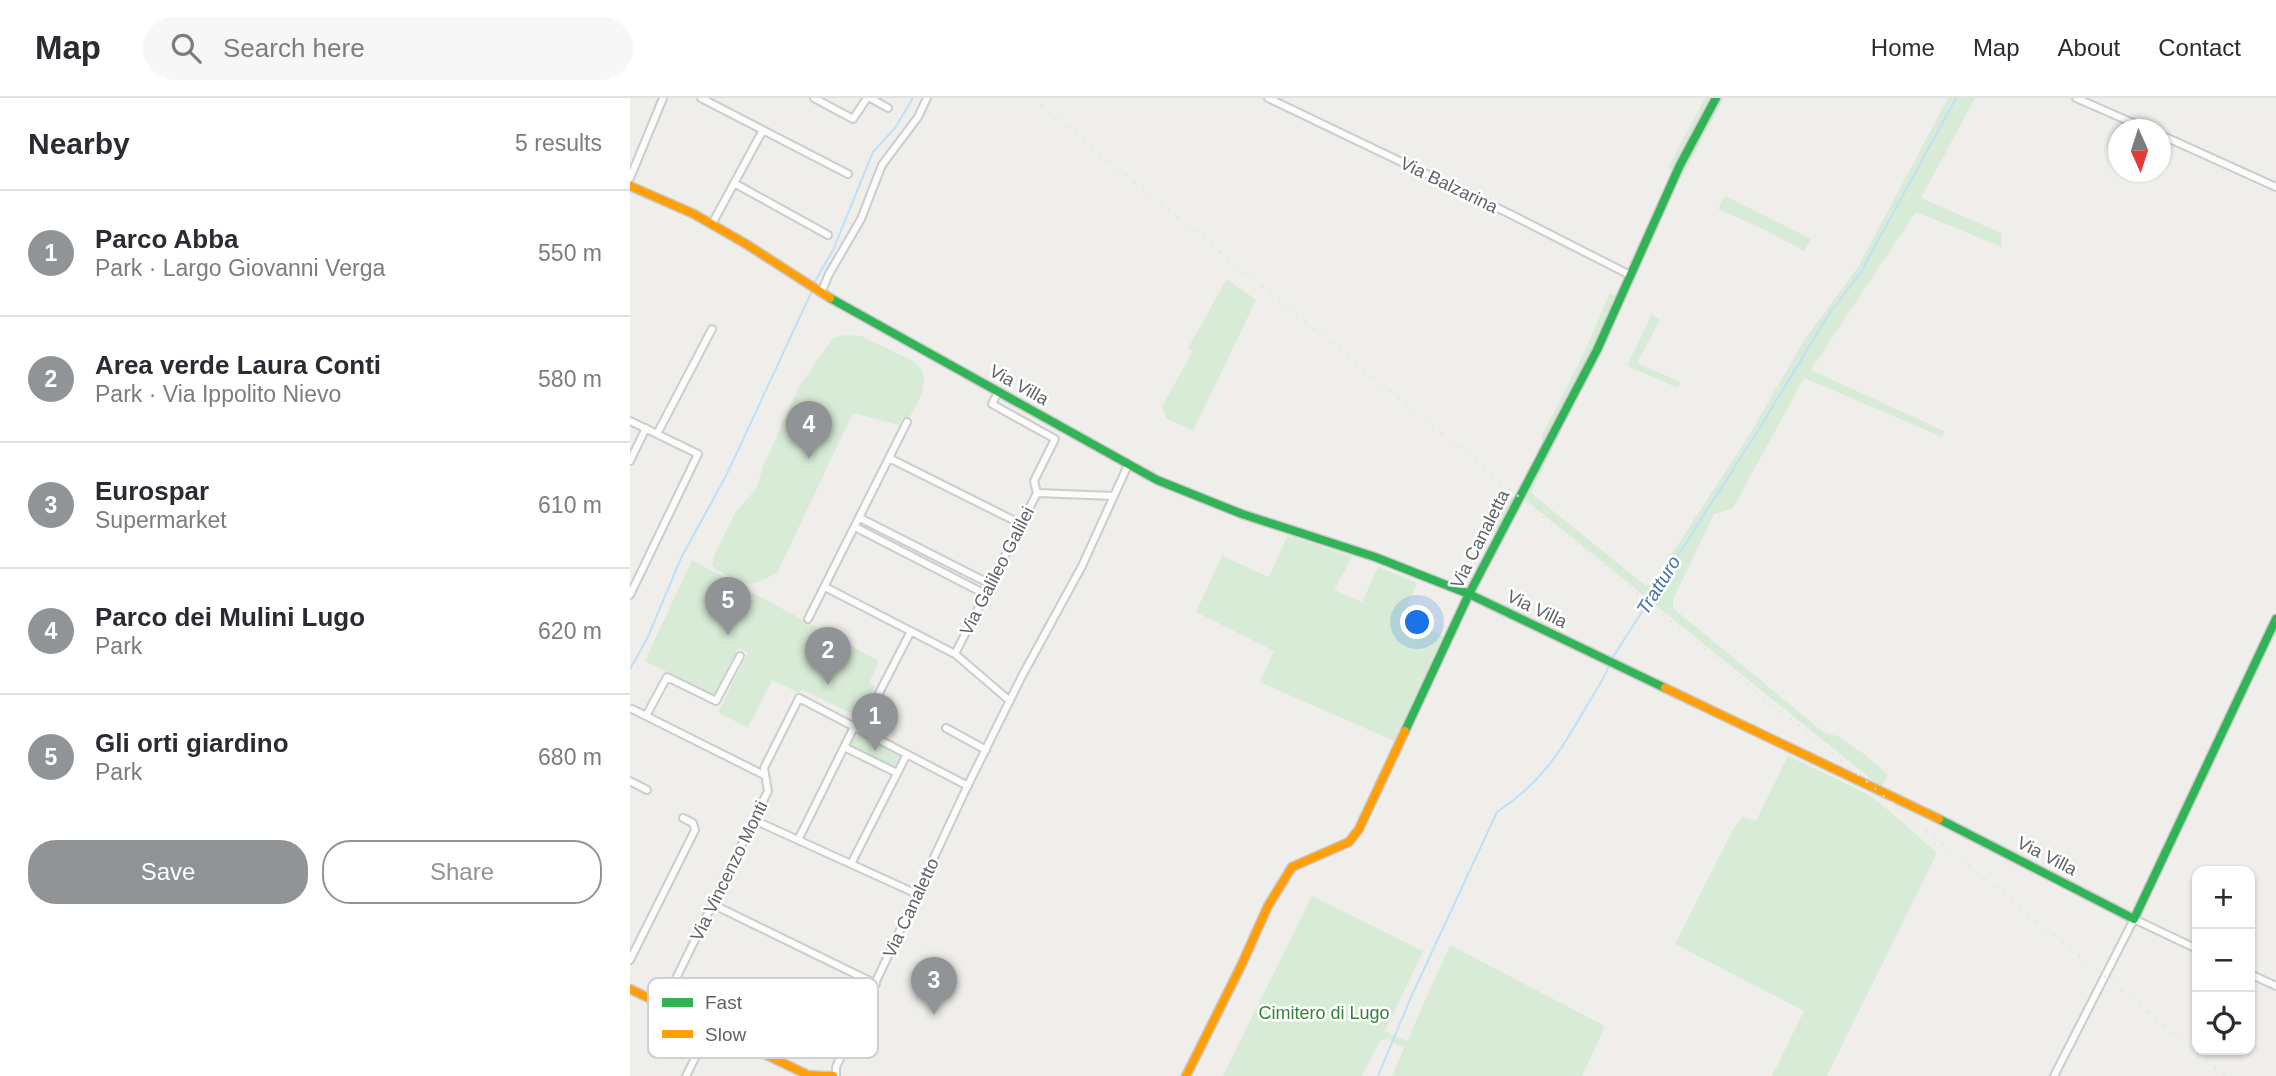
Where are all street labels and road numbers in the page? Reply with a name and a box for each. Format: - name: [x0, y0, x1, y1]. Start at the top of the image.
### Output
- street label: Via Balzarina: [1397, 153, 1502, 218]
- street label: Via Villa: [986, 361, 1053, 410]
- street label: Via Canaletta: [1447, 486, 1514, 592]
- street label: Via Galileo Galilei: [956, 503, 1038, 639]
- street label: Via Villa: [1504, 586, 1571, 633]
- street label: Via Vincenzo Monti: [686, 798, 772, 944]
- street label: Via Villa: [2014, 832, 2081, 880]
- street label: Via Canaletto: [879, 855, 943, 961]

